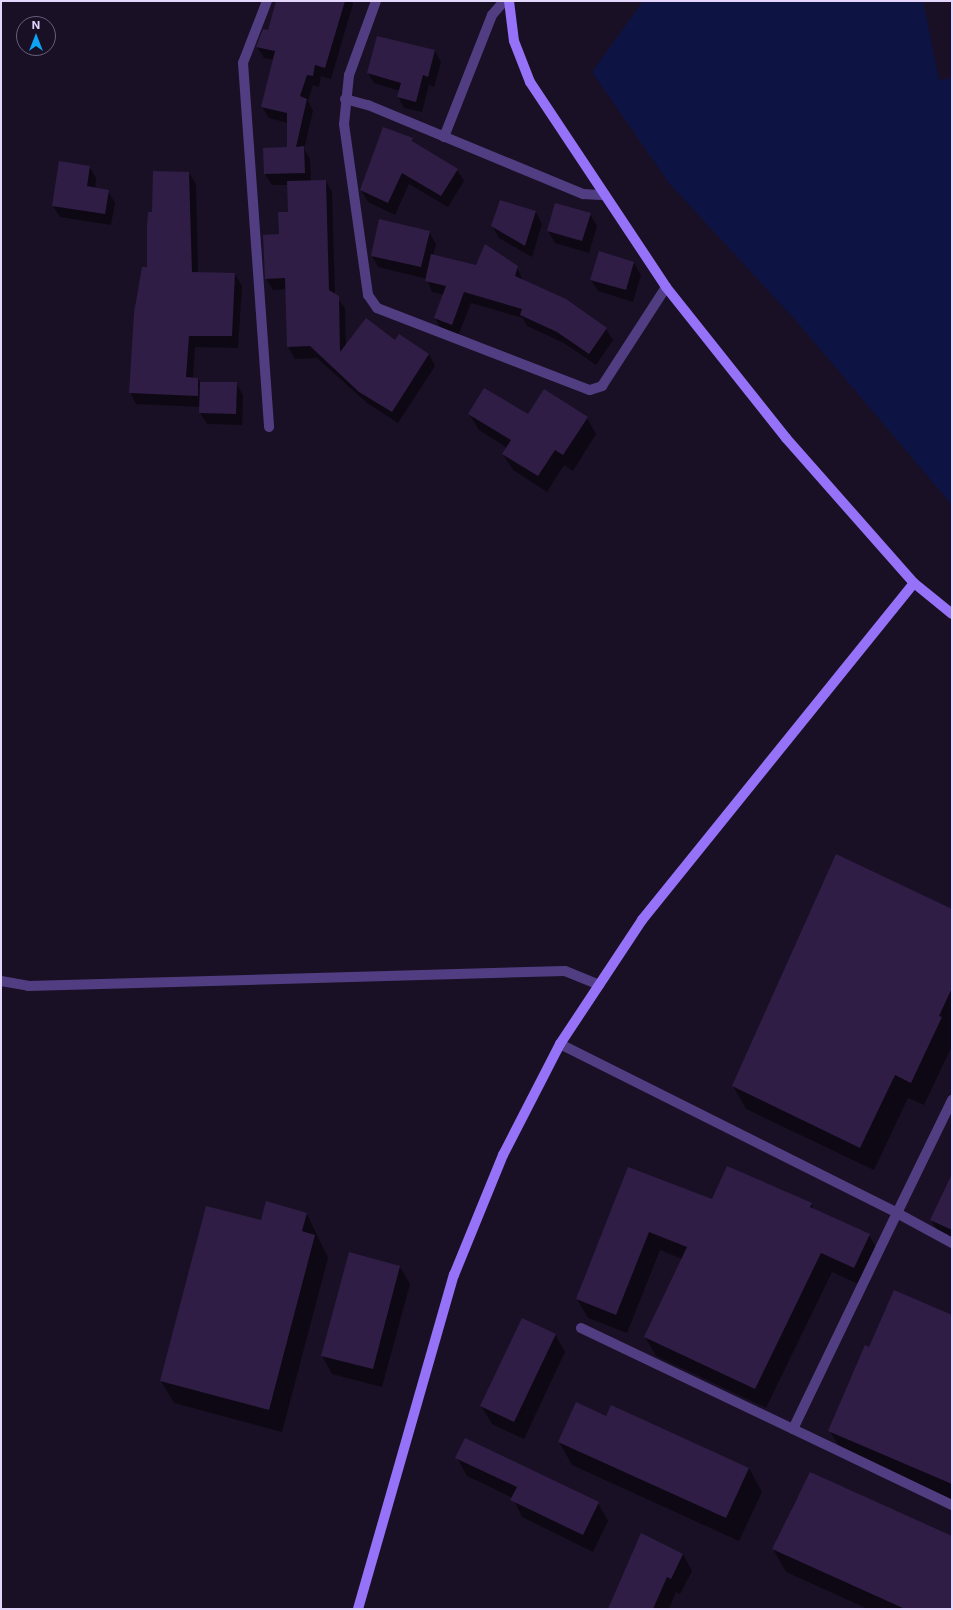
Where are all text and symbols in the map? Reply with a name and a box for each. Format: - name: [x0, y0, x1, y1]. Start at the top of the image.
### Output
- north arrow: [16, 16, 56, 56]
- text: N: [32, 18, 40, 32]

